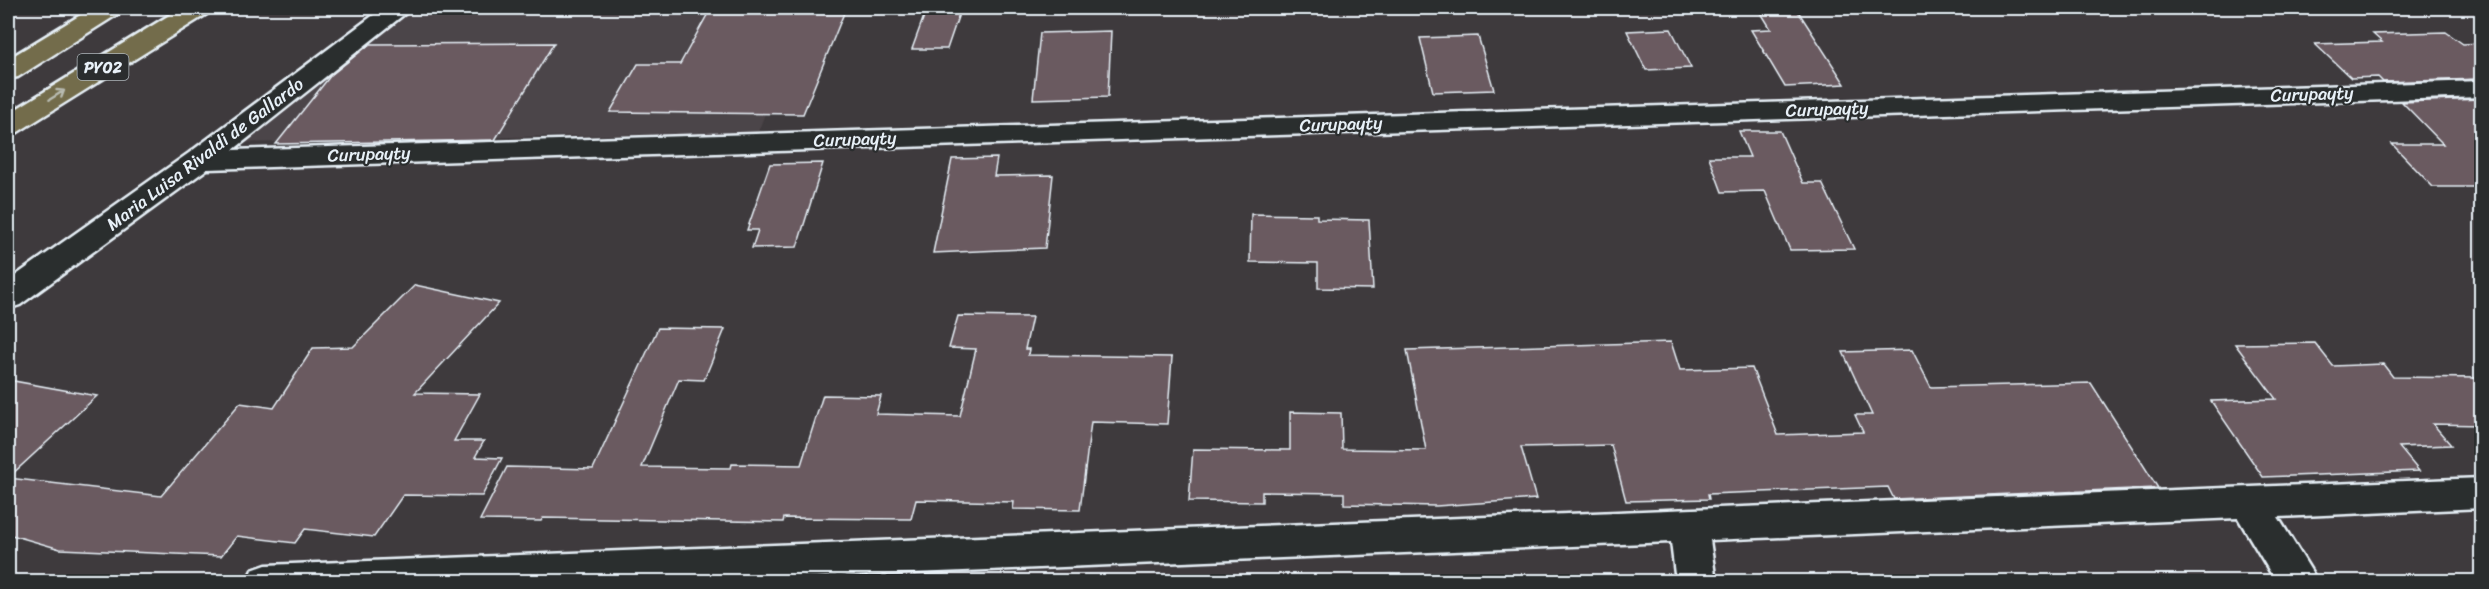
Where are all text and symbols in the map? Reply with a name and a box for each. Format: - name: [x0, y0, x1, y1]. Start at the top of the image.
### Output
- road number: PY02: [78, 54, 128, 80]
- street label: Maria Luisa Rivaldi de Gallardo: [99, 69, 311, 239]
- street label: Curupayty: [2270, 77, 2355, 111]
- one-way arrow: [48, 88, 65, 100]
- street label: Curupayty: [1785, 92, 1870, 126]
- street label: Curupayty: [1299, 107, 1384, 141]
- street label: Curupayty: [813, 122, 898, 156]
- street label: Curupayty: [327, 137, 412, 171]

